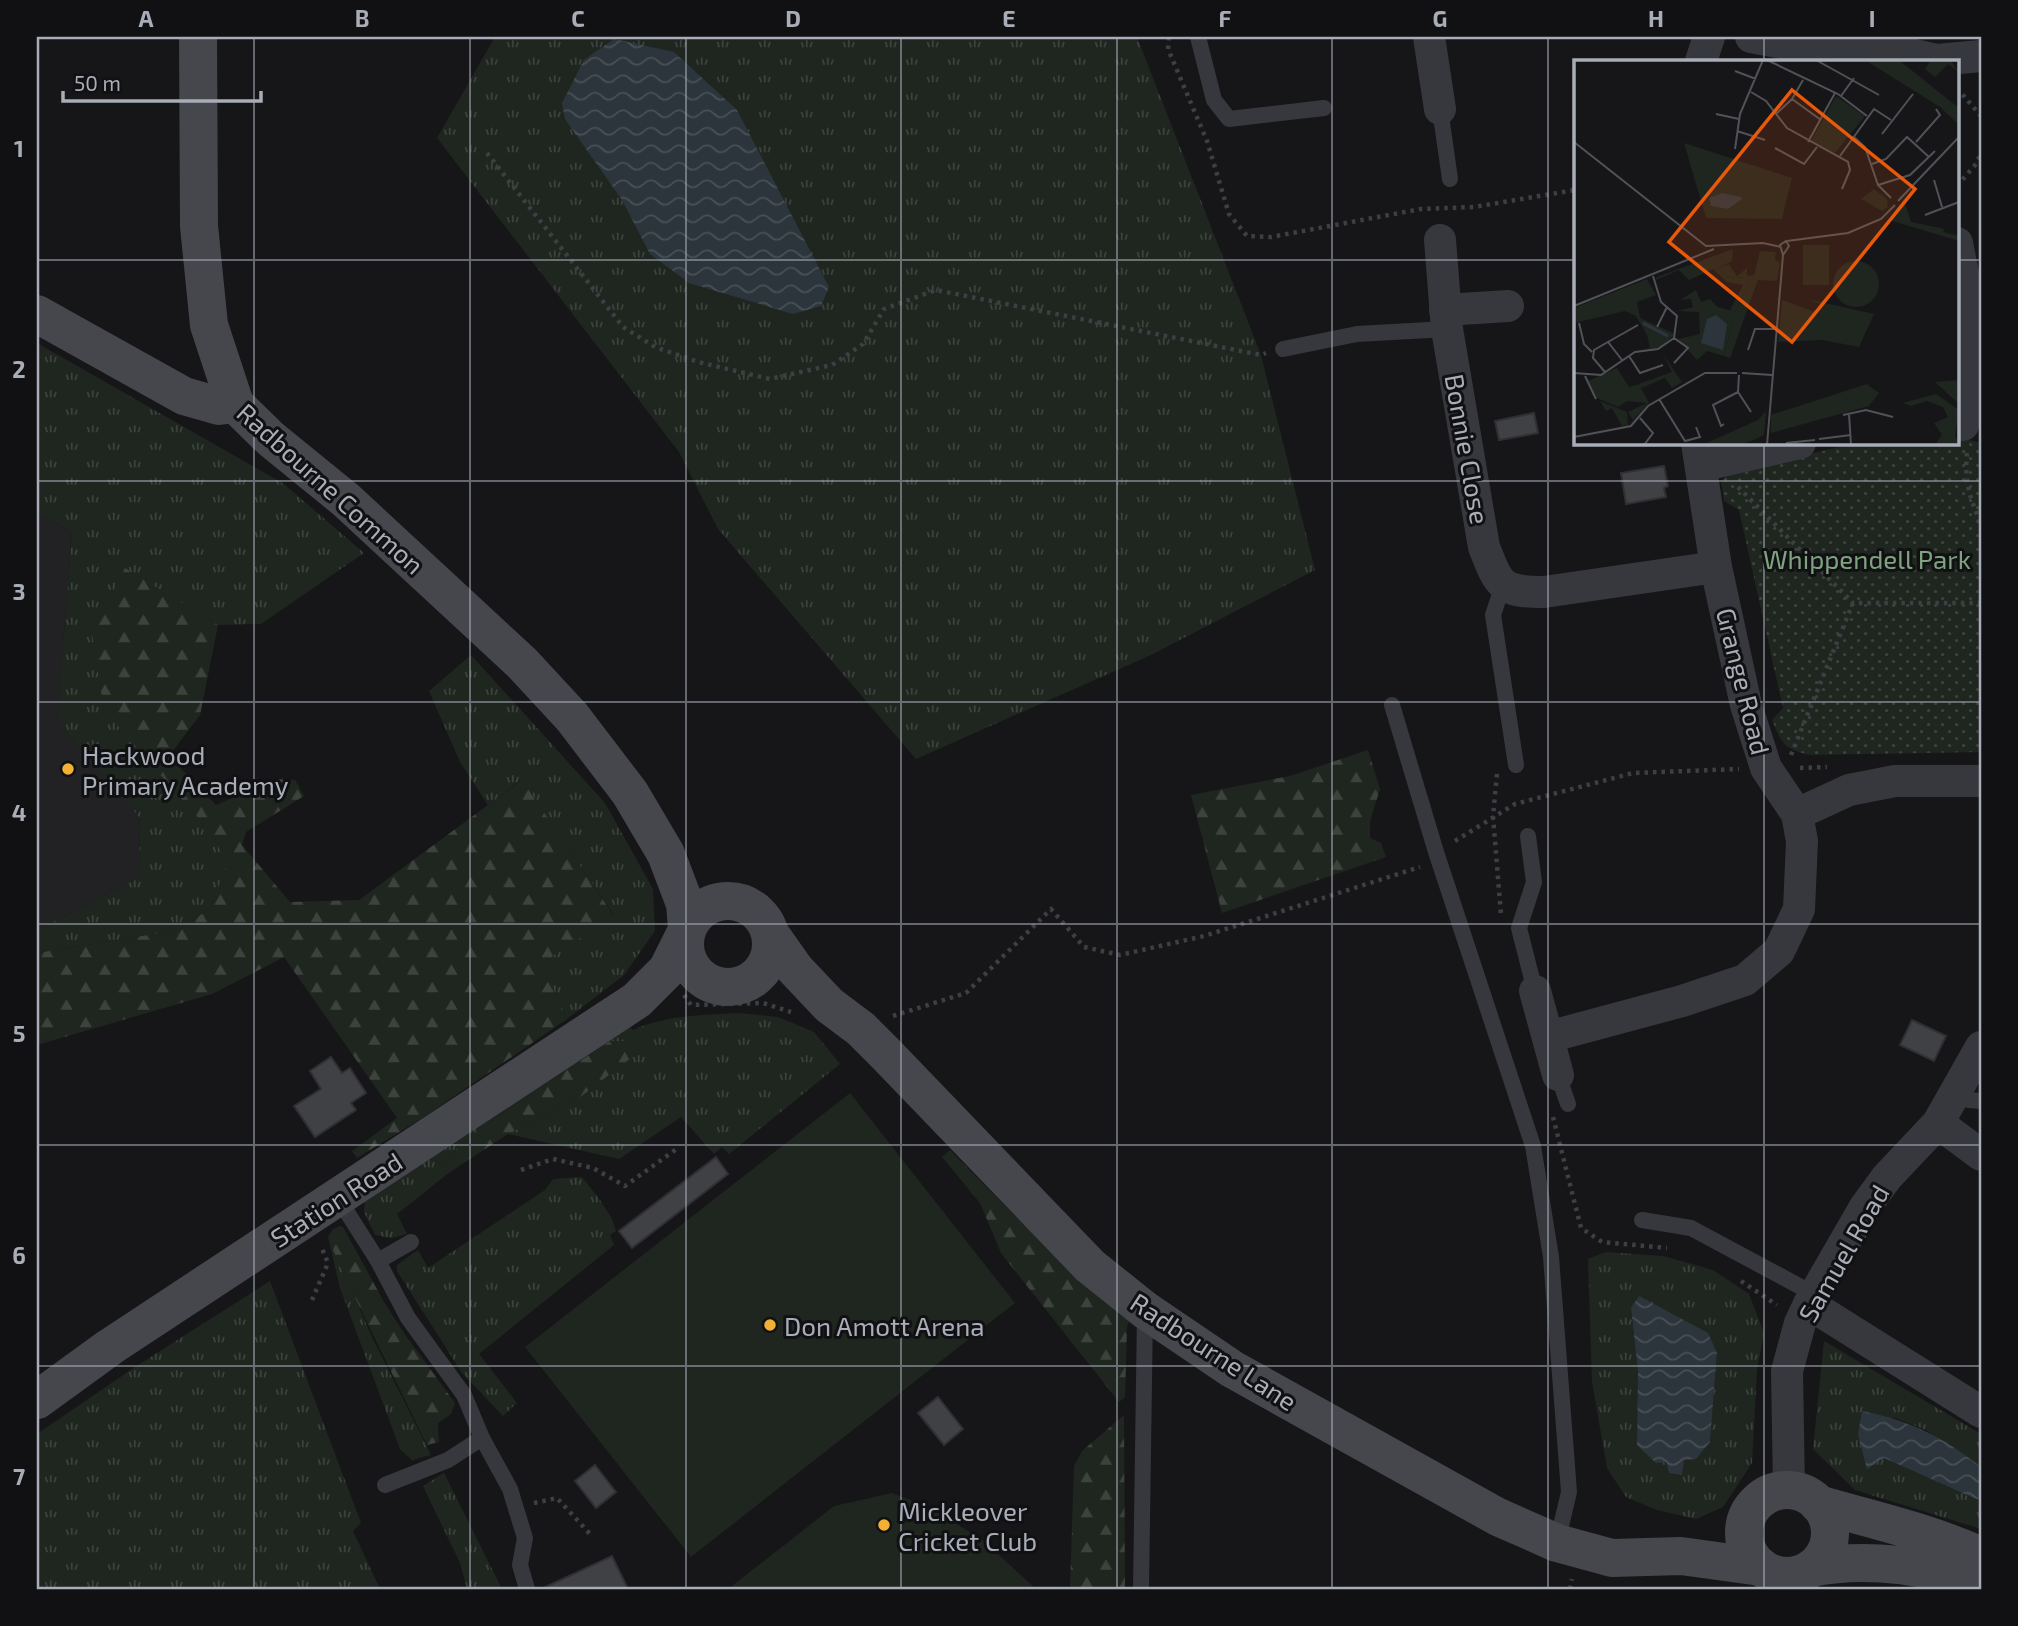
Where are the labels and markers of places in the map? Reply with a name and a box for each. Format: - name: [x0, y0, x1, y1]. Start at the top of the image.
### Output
- place label: Hackwood Primary Academy: [82, 739, 289, 800]
- marker: Hackwood Primary Academy: [60, 761, 76, 777]
- place label: Don Amott Arena: [784, 1310, 985, 1341]
- marker: Don Amott Arena: [762, 1317, 778, 1333]
- place label: Mickleover Cricket Club: [898, 1495, 1037, 1556]
- marker: Mickleover Cricket Club: [876, 1517, 892, 1533]

